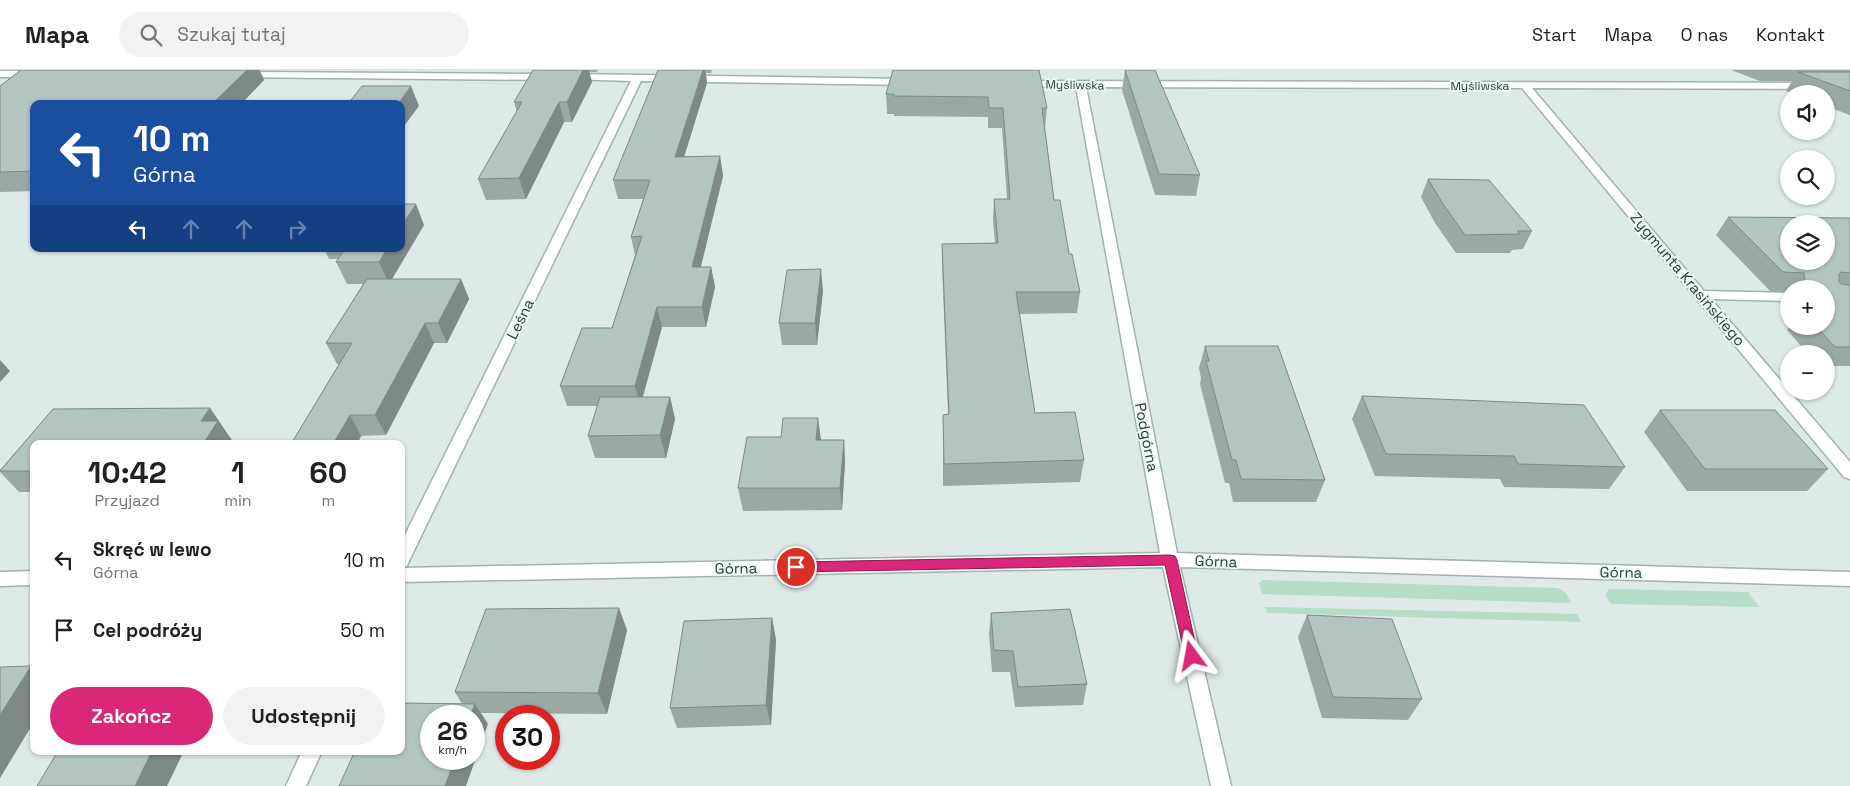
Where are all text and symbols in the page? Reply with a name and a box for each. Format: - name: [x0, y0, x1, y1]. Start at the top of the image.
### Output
- search box: [119, 12, 469, 57]
- text: Mapa: [25, 19, 89, 50]
- icon: search: [137, 21, 165, 49]
- text: Szukaj tutaj: [177, 22, 286, 47]
- text: Start: [1532, 23, 1577, 46]
- text: Mapa: [1605, 23, 1652, 46]
- text: O nas: [1680, 23, 1728, 46]
- text: Kontakt: [1756, 23, 1825, 46]
- street label: Myśliwska: [1045, 76, 1105, 94]
- street label: Myśliwska: [1450, 78, 1510, 94]
- map controls: [1780, 85, 1835, 400]
- button: sound: [1780, 85, 1835, 140]
- text: 10 m: [133, 117, 210, 161]
- icon: left: [50, 120, 115, 185]
- button: search: [1780, 150, 1835, 205]
- text: Górna: [133, 160, 196, 188]
- street label: Zygmunta Krasińskiego: [1626, 208, 1750, 350]
- icon: left: [124, 215, 152, 243]
- icon: ahead: [177, 215, 205, 243]
- icon: ahead: [230, 215, 258, 243]
- icon: right: [283, 215, 311, 243]
- button: layers: [1780, 215, 1835, 270]
- button: +: [1780, 280, 1835, 335]
- street label: Leśna: [502, 295, 538, 342]
- button: −: [1780, 345, 1835, 400]
- street label: Podgórna: [1131, 401, 1163, 474]
- text: 10:42: [88, 453, 167, 492]
- text: 1: [231, 453, 245, 492]
- text: 60: [309, 453, 347, 492]
- text: Przyjazd: [94, 490, 160, 511]
- text: min: [224, 490, 252, 511]
- text: m: [321, 490, 335, 511]
- text: Skręć w lewo: [93, 537, 212, 562]
- icon: left: [50, 546, 78, 574]
- pin: [775, 546, 817, 588]
- text: 10 m: [344, 548, 385, 573]
- street label: Górna: [1194, 551, 1238, 571]
- icon: arrive: [782, 553, 810, 581]
- street label: Górna: [715, 558, 758, 578]
- text: Górna: [93, 562, 139, 583]
- street label: Górna: [1600, 562, 1643, 582]
- icon: arrive: [50, 616, 78, 644]
- text: Cel podróży: [93, 618, 202, 643]
- text: 50 m: [340, 618, 385, 643]
- position arrow: [1165, 629, 1217, 681]
- button: Zakończ: [50, 687, 213, 745]
- button: Udostępnij: [223, 687, 385, 745]
- speed limit sign: 30: [495, 705, 560, 770]
- text: 26: [437, 715, 468, 747]
- text: km/h: [438, 742, 467, 758]

